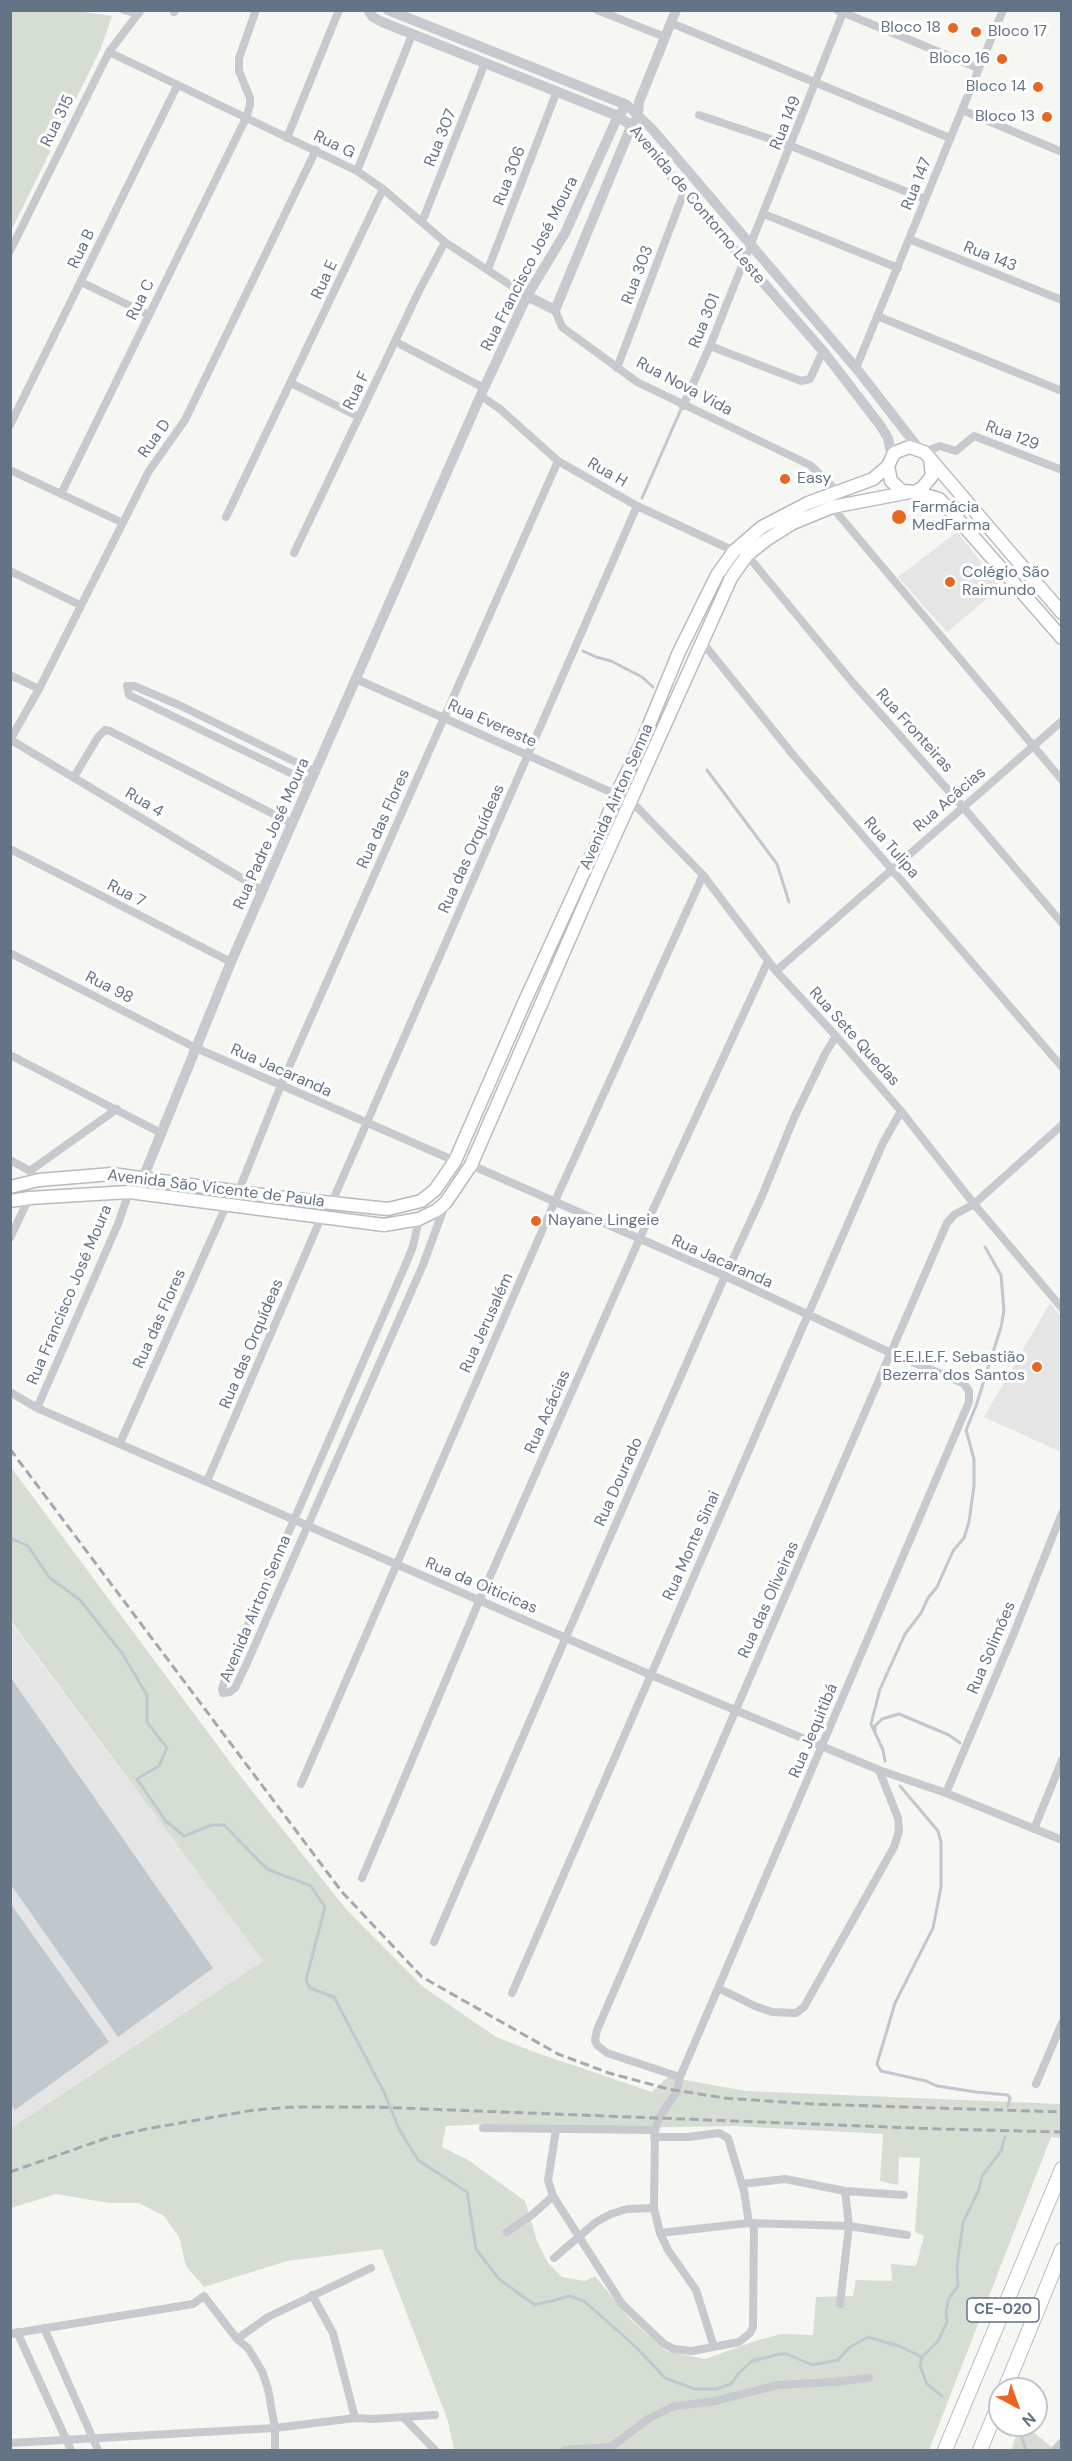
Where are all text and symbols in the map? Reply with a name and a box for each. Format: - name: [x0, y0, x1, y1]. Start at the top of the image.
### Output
- place label: Bloco 18: [881, 18, 941, 38]
- marker: Bloco 18: [946, 21, 960, 35]
- place label: Bloco 17: [988, 22, 1047, 42]
- marker: Bloco 17: [969, 25, 983, 39]
- place label: Bloco 16: [929, 49, 990, 69]
- marker: Bloco 16: [995, 52, 1009, 66]
- place label: Bloco 14: [966, 77, 1026, 97]
- marker: Bloco 14: [1031, 80, 1045, 94]
- street label: Rua 315: [37, 92, 79, 150]
- street label: Rua 149: [767, 93, 805, 153]
- street label: Rua 307: [421, 106, 461, 170]
- place label: Bloco 13: [975, 107, 1035, 127]
- marker: Bloco 13: [1040, 110, 1054, 124]
- street label: Avenida de Contorno Leste: [625, 122, 769, 288]
- street label: Rua G: [310, 127, 358, 163]
- street label: Rua 306: [490, 144, 530, 208]
- street label: Rua 147: [898, 155, 936, 213]
- street label: Rua Francisco José Moura: [478, 173, 582, 355]
- street label: Rua B: [64, 226, 100, 272]
- street label: Rua 143: [961, 238, 1019, 276]
- street label: Rua 303: [618, 243, 658, 307]
- street label: Rua E: [308, 258, 342, 302]
- street label: Rua C: [123, 276, 159, 324]
- street label: Rua 301: [685, 291, 725, 351]
- street label: Rua Nova Vida: [633, 354, 735, 420]
- street label: Rua F: [340, 369, 374, 413]
- street label: Rua D: [135, 416, 175, 462]
- street label: Rua 129: [983, 417, 1041, 455]
- street label: Rua H: [584, 454, 630, 492]
- place label: Easy: [797, 469, 831, 489]
- marker: Easy: [778, 472, 792, 486]
- place label: Farmácia MedFarma: [912, 498, 990, 536]
- marker: Farmácia MedFarma: [890, 508, 908, 526]
- place label: Colégio São Raimundo: [962, 563, 1050, 601]
- marker: Colégio São Raimundo: [943, 575, 957, 589]
- street label: Rua Fronteiras: [871, 685, 957, 777]
- street label: Rua Evereste: [445, 696, 539, 752]
- street label: Avenida Airton Senna: [576, 721, 658, 873]
- street label: Rua Padre José Moura: [230, 755, 314, 913]
- street label: Rua Acácias: [910, 763, 990, 837]
- street label: Rua das Flores: [353, 766, 415, 872]
- street label: Rua das Orquídeas: [435, 781, 509, 917]
- street label: Rua 4: [121, 784, 167, 822]
- street label: Rua Tulipa: [859, 813, 923, 883]
- street label: Rua 7: [104, 876, 148, 912]
- street label: Rua 98: [82, 968, 136, 1008]
- street label: Rua Sete Quedas: [805, 984, 903, 1090]
- street label: Rua Jacaranda: [227, 1040, 335, 1102]
- street label: Avenida São Vicente de Paula: [106, 1166, 326, 1212]
- street label: Rua Francisco José Moura: [23, 1202, 117, 1388]
- place label: Nayane Lingeie: [548, 1211, 659, 1231]
- marker: Nayane Lingeie: [529, 1214, 543, 1228]
- street label: Rua Jacaranda: [668, 1231, 776, 1293]
- street label: Rua das Flores: [129, 1266, 191, 1372]
- street label: Rua Jerusalém: [456, 1270, 518, 1376]
- street label: Rua das Orquídeas: [216, 1276, 288, 1412]
- place label: E.E.I.E.F. Sebastião Bezerra dos Santos: [883, 1348, 1025, 1386]
- marker: E.E.I.E.F. Sebastião Bezerra dos Santos: [1030, 1360, 1044, 1374]
- street label: Rua Acácias: [521, 1367, 575, 1457]
- street label: Rua Dourado: [591, 1435, 647, 1529]
- street label: Rua Monte Sinai: [659, 1488, 725, 1604]
- street label: Avenida Airton Senna: [216, 1533, 296, 1685]
- street label: Rua das Oliveiras: [735, 1539, 803, 1661]
- street label: Rua da Oiticicas: [422, 1554, 540, 1618]
- street label: Rua Solimões: [964, 1599, 1020, 1697]
- street label: Rua Jequitibá: [786, 1681, 842, 1781]
- road number: CE-020: [967, 2298, 1039, 2322]
- north arrow: [988, 2377, 1048, 2437]
- text: N: [1018, 2408, 1040, 2431]

